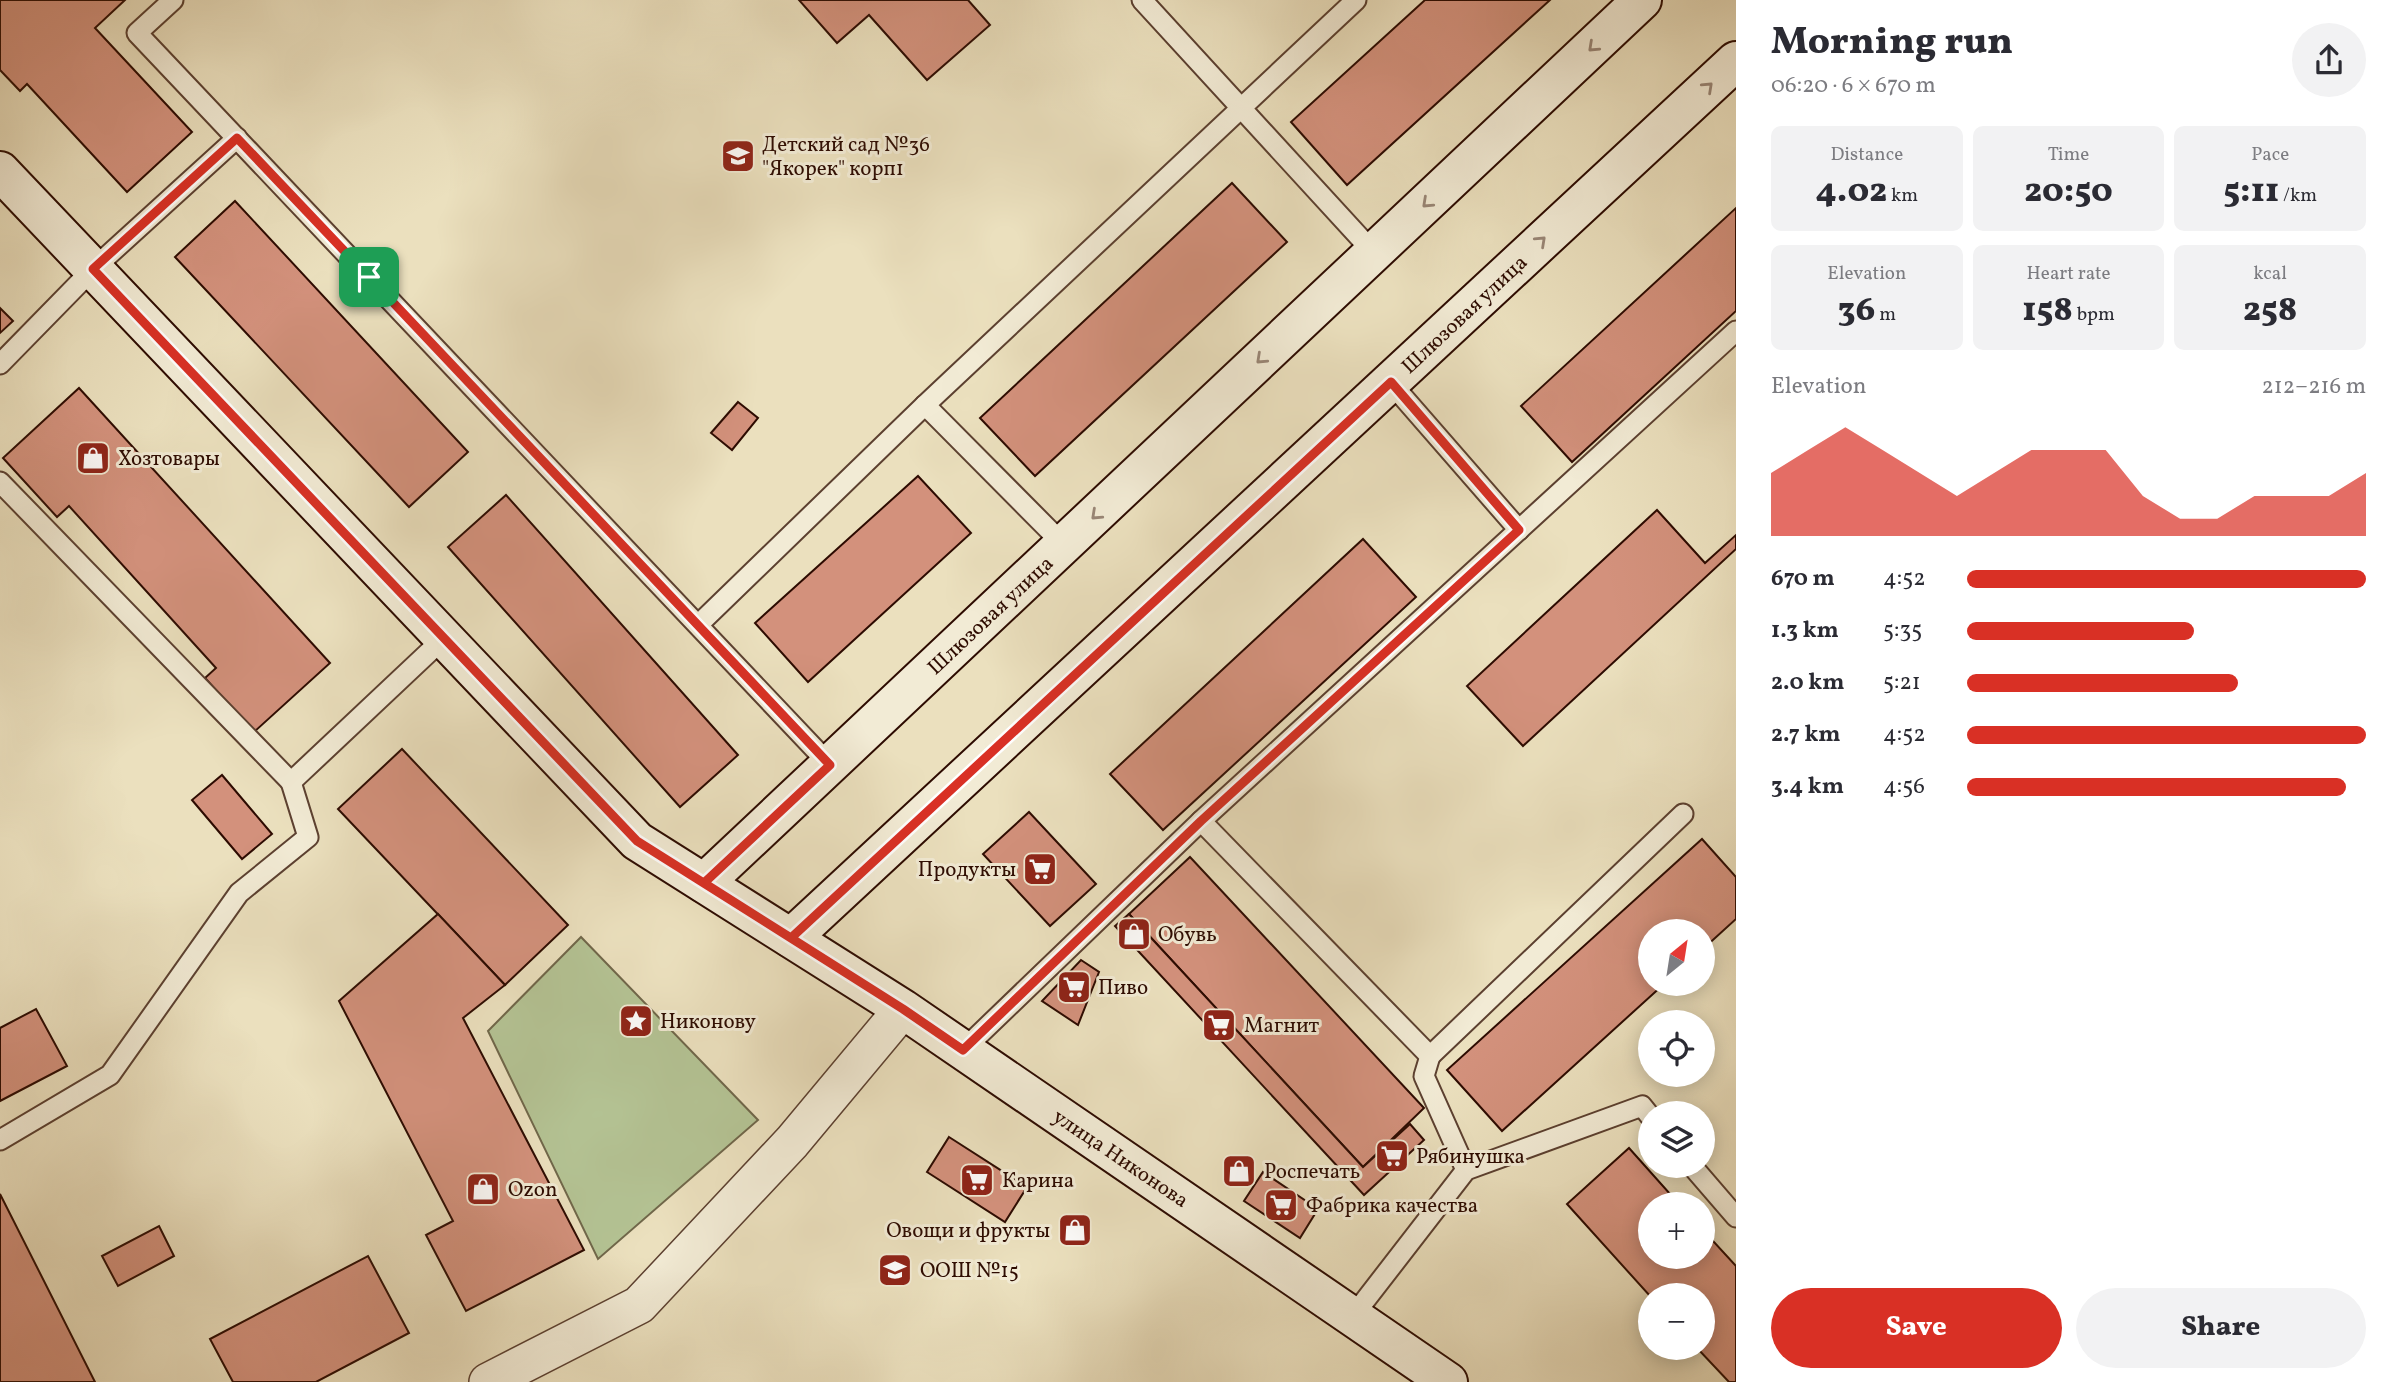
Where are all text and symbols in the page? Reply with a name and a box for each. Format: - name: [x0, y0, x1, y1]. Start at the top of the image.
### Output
- text: Morning run: [1771, 17, 2013, 70]
- button: share: [2292, 23, 2366, 97]
- one-way arrow: [1588, 38, 1601, 51]
- text: 06:20 · 6 × 670 m: [1771, 70, 1936, 102]
- one-way arrow: [1700, 82, 1713, 95]
- place label: Детский сад №36 "Якорек" корп1: [762, 131, 930, 184]
- school or university icon: Детский сад №36 "Якорек" корп1: [719, 137, 757, 175]
- text: Distance: [1830, 142, 1903, 168]
- text: Time: [2048, 142, 2089, 168]
- text: Pace: [2251, 142, 2289, 168]
- text: 4.02: [1816, 168, 1887, 216]
- text: 20:50: [2024, 168, 2113, 216]
- text: 5:11: [2223, 168, 2279, 216]
- text: km: [1887, 183, 1918, 209]
- text: /km: [2279, 183, 2317, 209]
- one-way arrow: [1422, 194, 1435, 207]
- one-way arrow: [1533, 237, 1546, 250]
- pin: [339, 247, 399, 307]
- street label: Шлюзовая улица: [1396, 249, 1534, 381]
- icon: arrive: [350, 258, 388, 296]
- text: Elevation: [1827, 261, 1906, 287]
- text: Heart rate: [2027, 261, 2110, 287]
- text: kcal: [2253, 261, 2287, 287]
- text: 36: [1838, 287, 1875, 335]
- text: 158: [2022, 287, 2073, 335]
- text: 258: [2243, 287, 2297, 335]
- text: m: [1875, 302, 1896, 328]
- text: bpm: [2073, 302, 2115, 328]
- one-way arrow: [1257, 350, 1270, 363]
- text: Elevation: [1771, 371, 1867, 403]
- text: 212–216 m: [2261, 371, 2366, 403]
- shop icon: Хозтовары: [74, 439, 112, 477]
- place label: Хозтовары: [118, 445, 220, 474]
- one-way arrow: [1091, 506, 1104, 519]
- street label: Шлюзовая улица: [922, 550, 1060, 682]
- text: 670 m: [1771, 563, 1835, 595]
- text: 4:52: [1883, 563, 1926, 595]
- text: 1.3 km: [1771, 615, 1839, 647]
- text: 5:35: [1883, 615, 1922, 647]
- text: 2.0 km: [1771, 667, 1844, 699]
- text: 5:21: [1883, 667, 1921, 699]
- text: 2.7 km: [1771, 719, 1841, 751]
- text: 4:52: [1883, 719, 1926, 751]
- text: 3.4 km: [1771, 771, 1844, 803]
- text: 4:56: [1883, 771, 1925, 803]
- supermarket icon: Продукты: [1021, 850, 1059, 888]
- place label: Продукты: [918, 856, 1016, 885]
- shop icon: Обувь: [1115, 915, 1153, 953]
- north arrow: [1638, 919, 1715, 996]
- map controls: [1638, 919, 1715, 1360]
- place label: Обувь: [1158, 921, 1217, 950]
- supermarket icon: Пиво: [1055, 968, 1093, 1006]
- place label: Пиво: [1098, 974, 1148, 1003]
- place icon: Никонову: [617, 1002, 655, 1040]
- supermarket icon: Магнит: [1200, 1006, 1238, 1044]
- place label: Никонову: [660, 1008, 756, 1037]
- button: locate: [1638, 1010, 1715, 1087]
- place label: Магнит: [1244, 1012, 1320, 1041]
- button: layers: [1638, 1101, 1715, 1178]
- street label: улица Никонова: [1046, 1103, 1194, 1216]
- supermarket icon: Рябинушка: [1373, 1137, 1411, 1175]
- place label: Рябинушка: [1416, 1143, 1525, 1172]
- shop icon: Роспечать: [1220, 1152, 1258, 1190]
- place label: Роспечать: [1264, 1158, 1360, 1187]
- supermarket icon: Карина: [958, 1161, 996, 1199]
- place label: Карина: [1002, 1167, 1074, 1196]
- shop icon: Ozon: [464, 1170, 502, 1208]
- place label: Ozon: [508, 1176, 558, 1205]
- supermarket icon: Фабрика качества: [1262, 1186, 1300, 1224]
- place label: Фабрика качества: [1306, 1192, 1478, 1221]
- button: +: [1638, 1192, 1715, 1269]
- shop icon: Овощи и фрукты: [1056, 1211, 1094, 1249]
- place label: Овощи и фрукты: [886, 1217, 1050, 1246]
- school or university icon: ООШ №15: [876, 1251, 914, 1289]
- place label: ООШ №15: [920, 1257, 1019, 1286]
- button: −: [1638, 1283, 1715, 1360]
- button: Save: [1771, 1288, 2062, 1368]
- button: Share: [2076, 1288, 2366, 1368]

